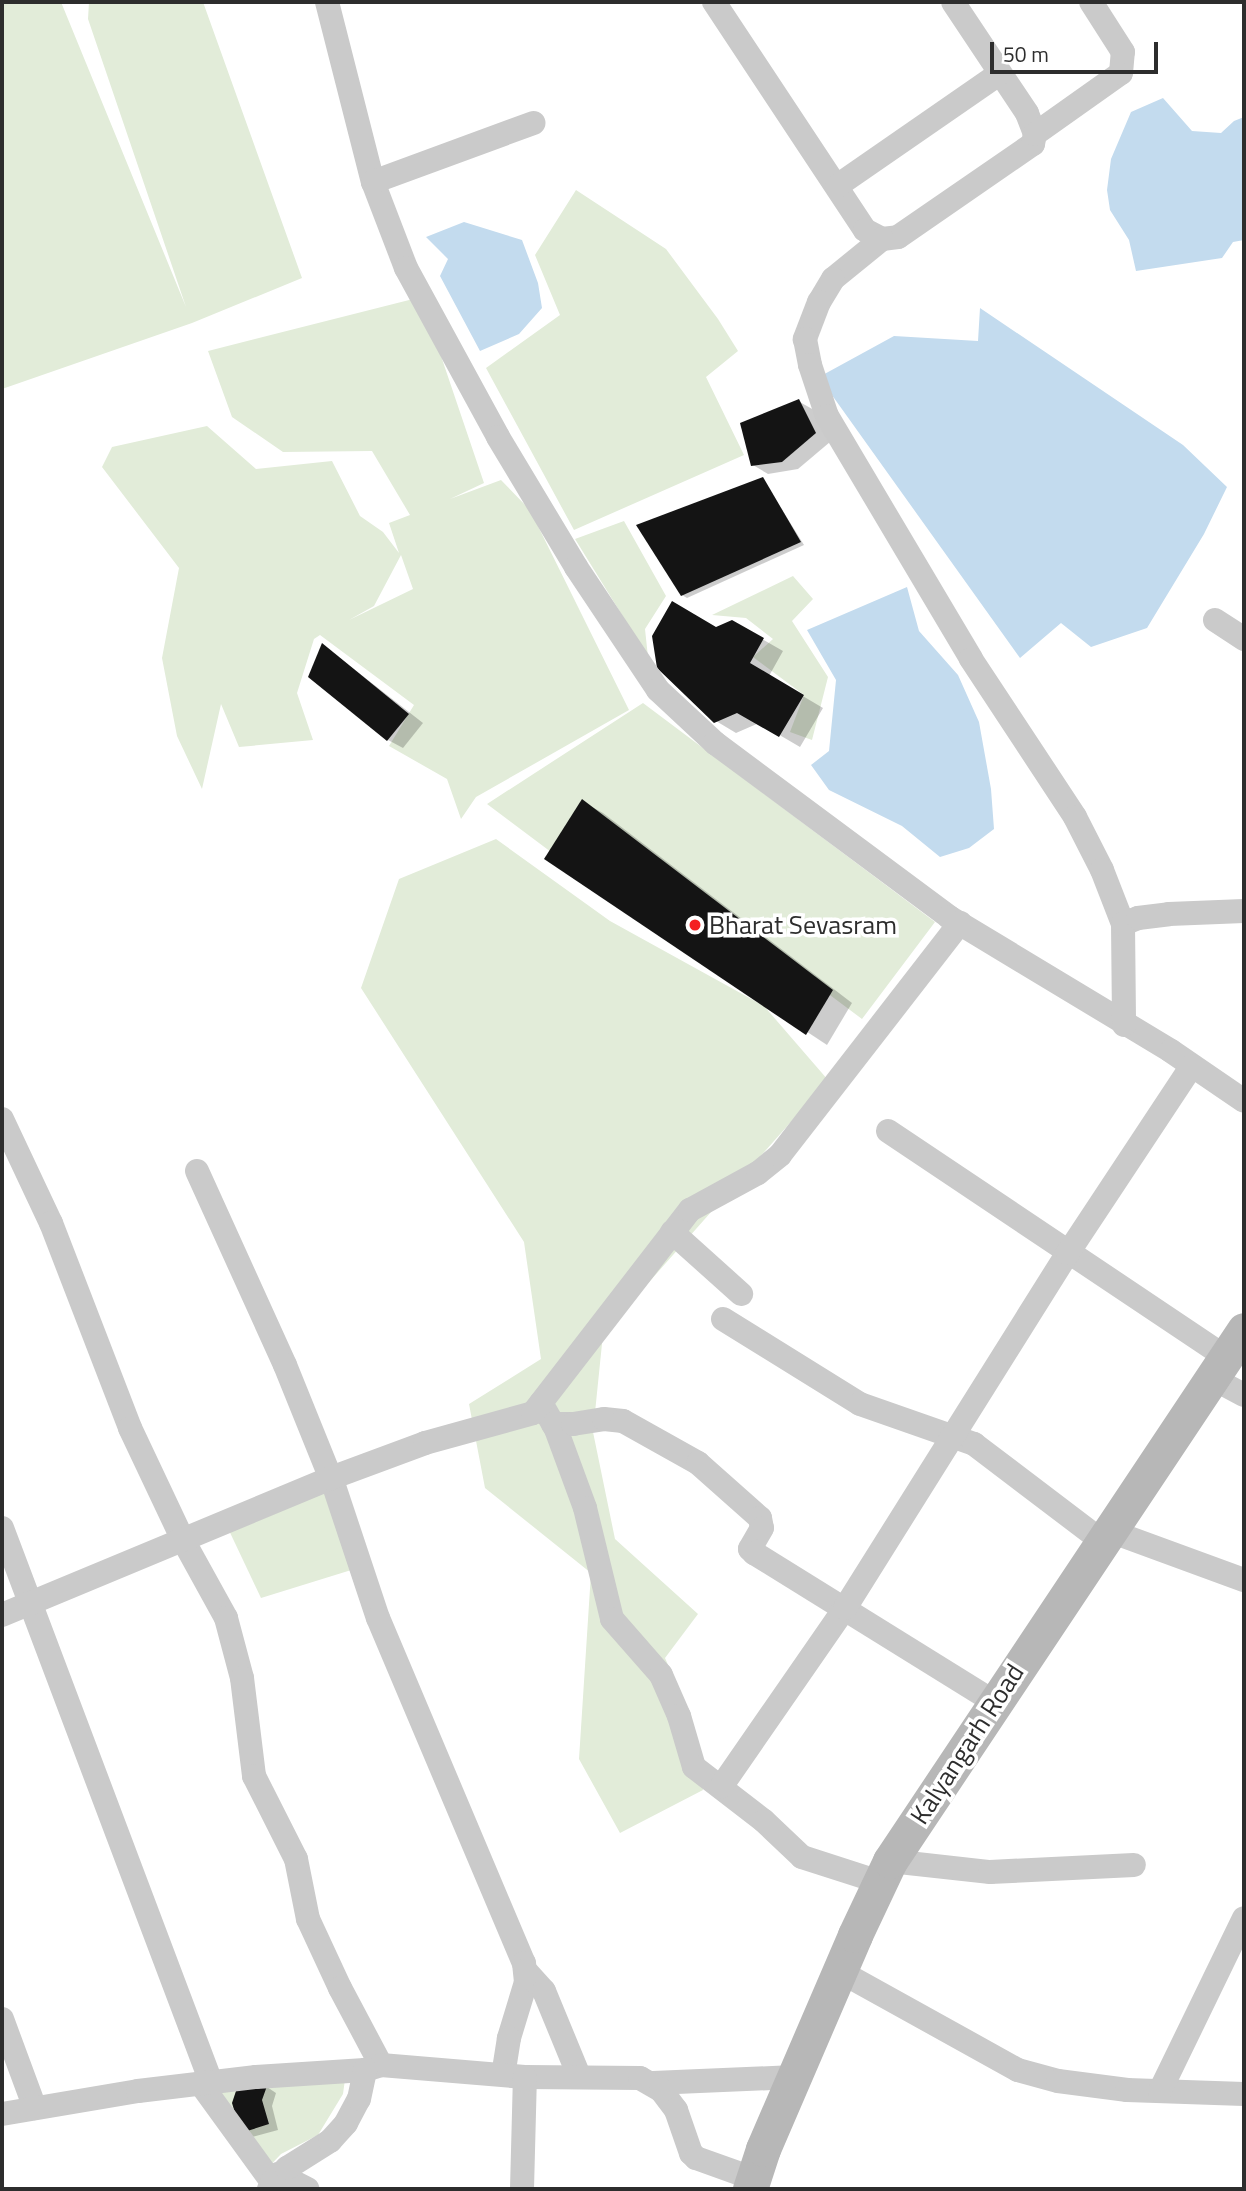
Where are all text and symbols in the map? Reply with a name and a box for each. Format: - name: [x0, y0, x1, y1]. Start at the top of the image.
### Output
- scale bar: [994, 28, 1162, 72]
- text: 50 m: [1003, 38, 1049, 70]
- place label: Bharat Sevasram: [709, 909, 897, 941]
- marker: Bharat Sevasram: [687, 917, 703, 933]
- street label: Kalyangarh Road: [904, 1658, 1030, 1830]

